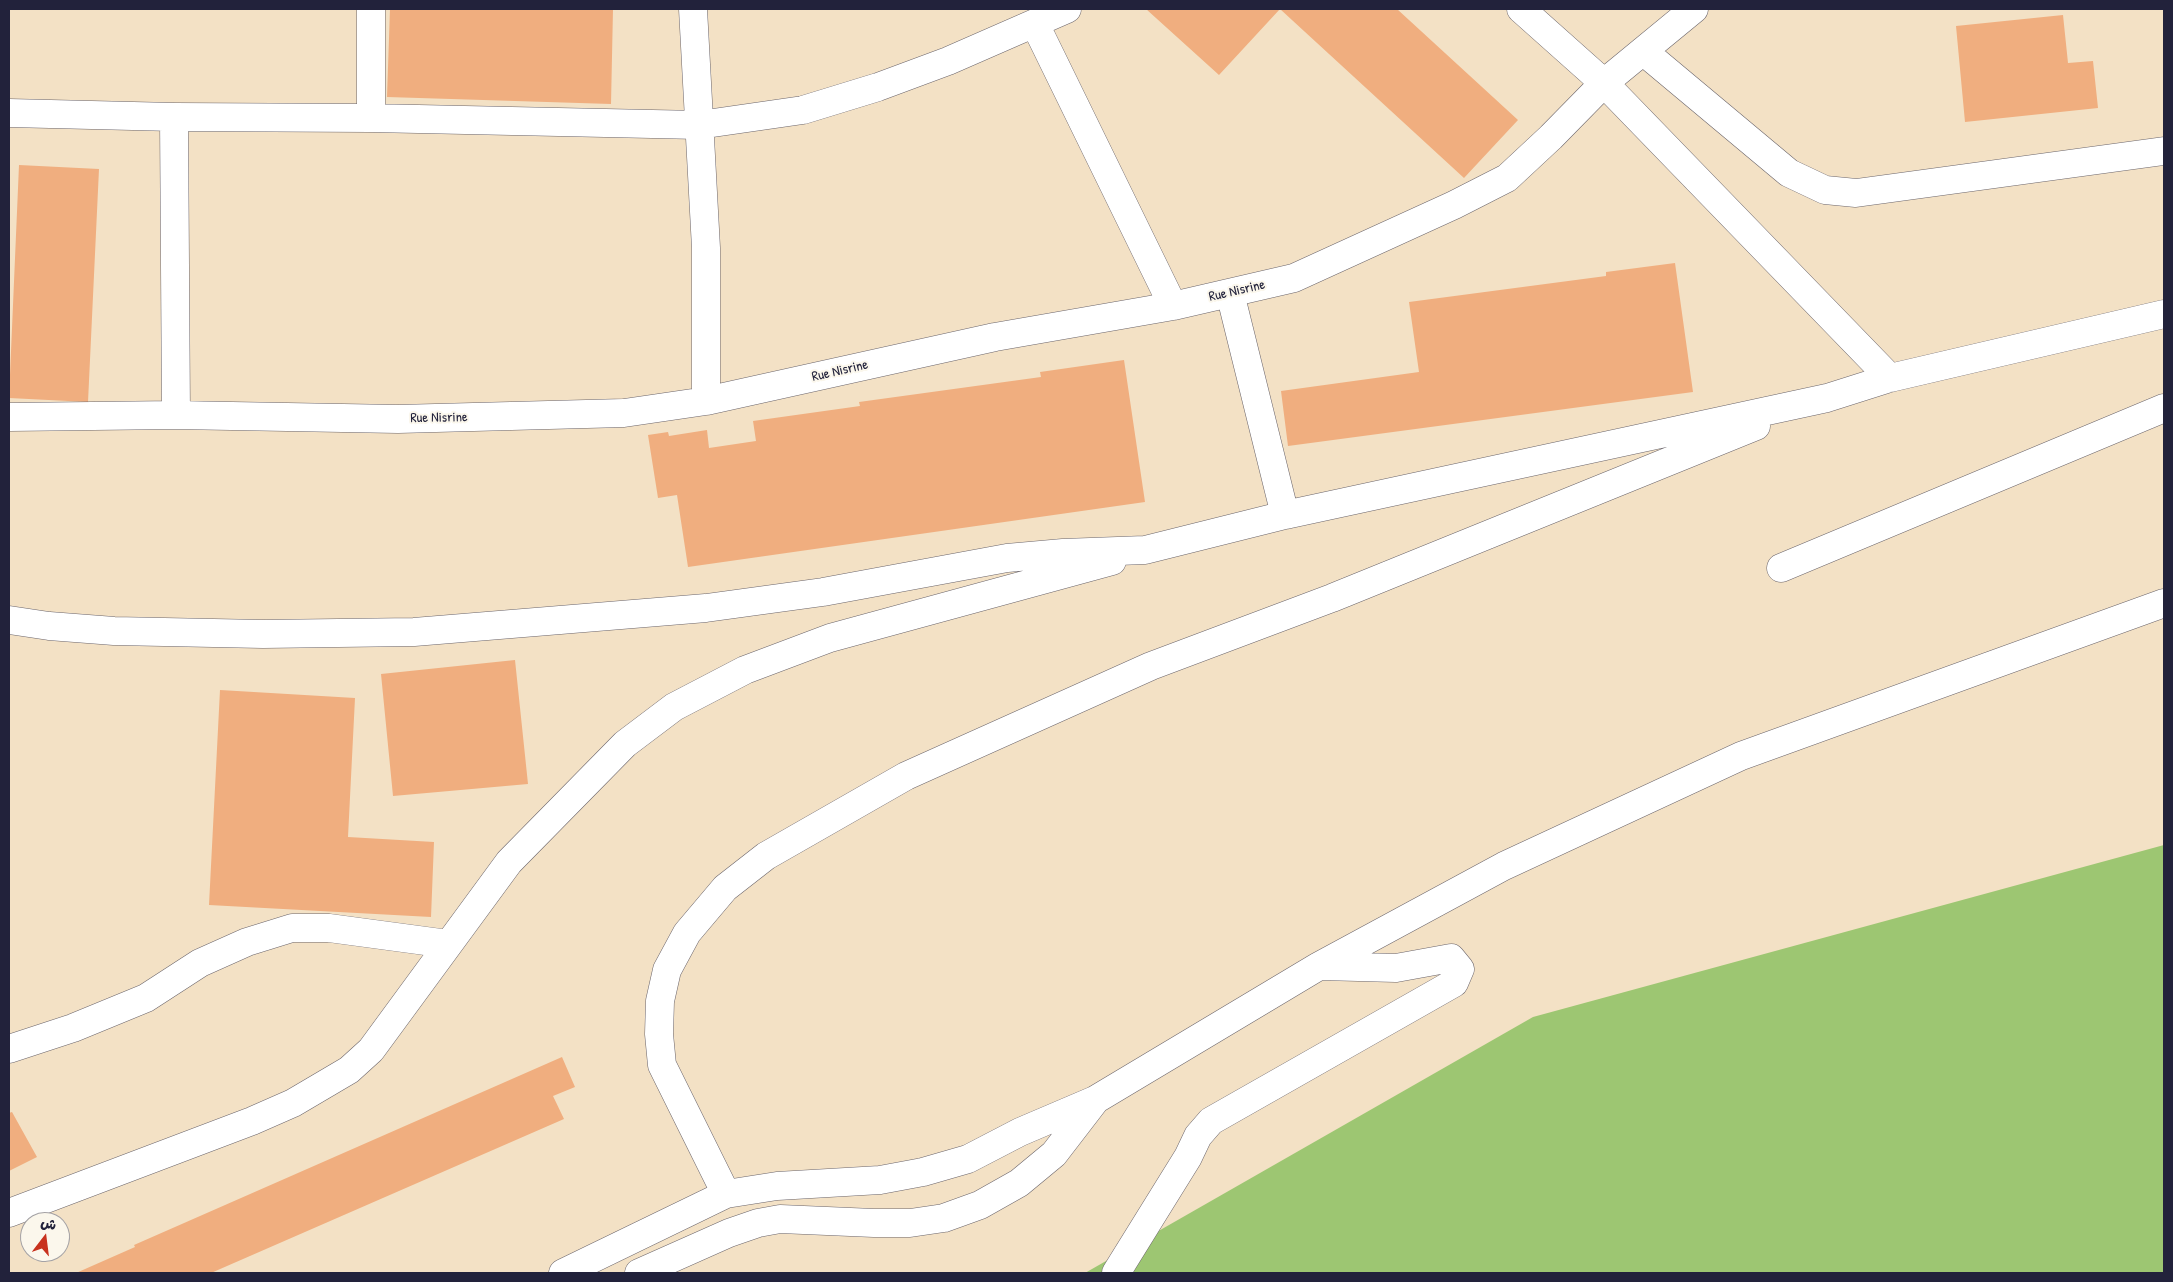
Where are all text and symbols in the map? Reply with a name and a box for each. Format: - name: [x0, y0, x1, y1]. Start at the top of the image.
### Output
- street label: Rue Nisrine: [1207, 276, 1267, 306]
- street label: Rue Nisrine: [810, 356, 870, 386]
- street label: Rue Nisrine: [410, 409, 468, 427]
- north arrow: [20, 1212, 70, 1262]
- text: ش: [39, 1212, 59, 1234]

